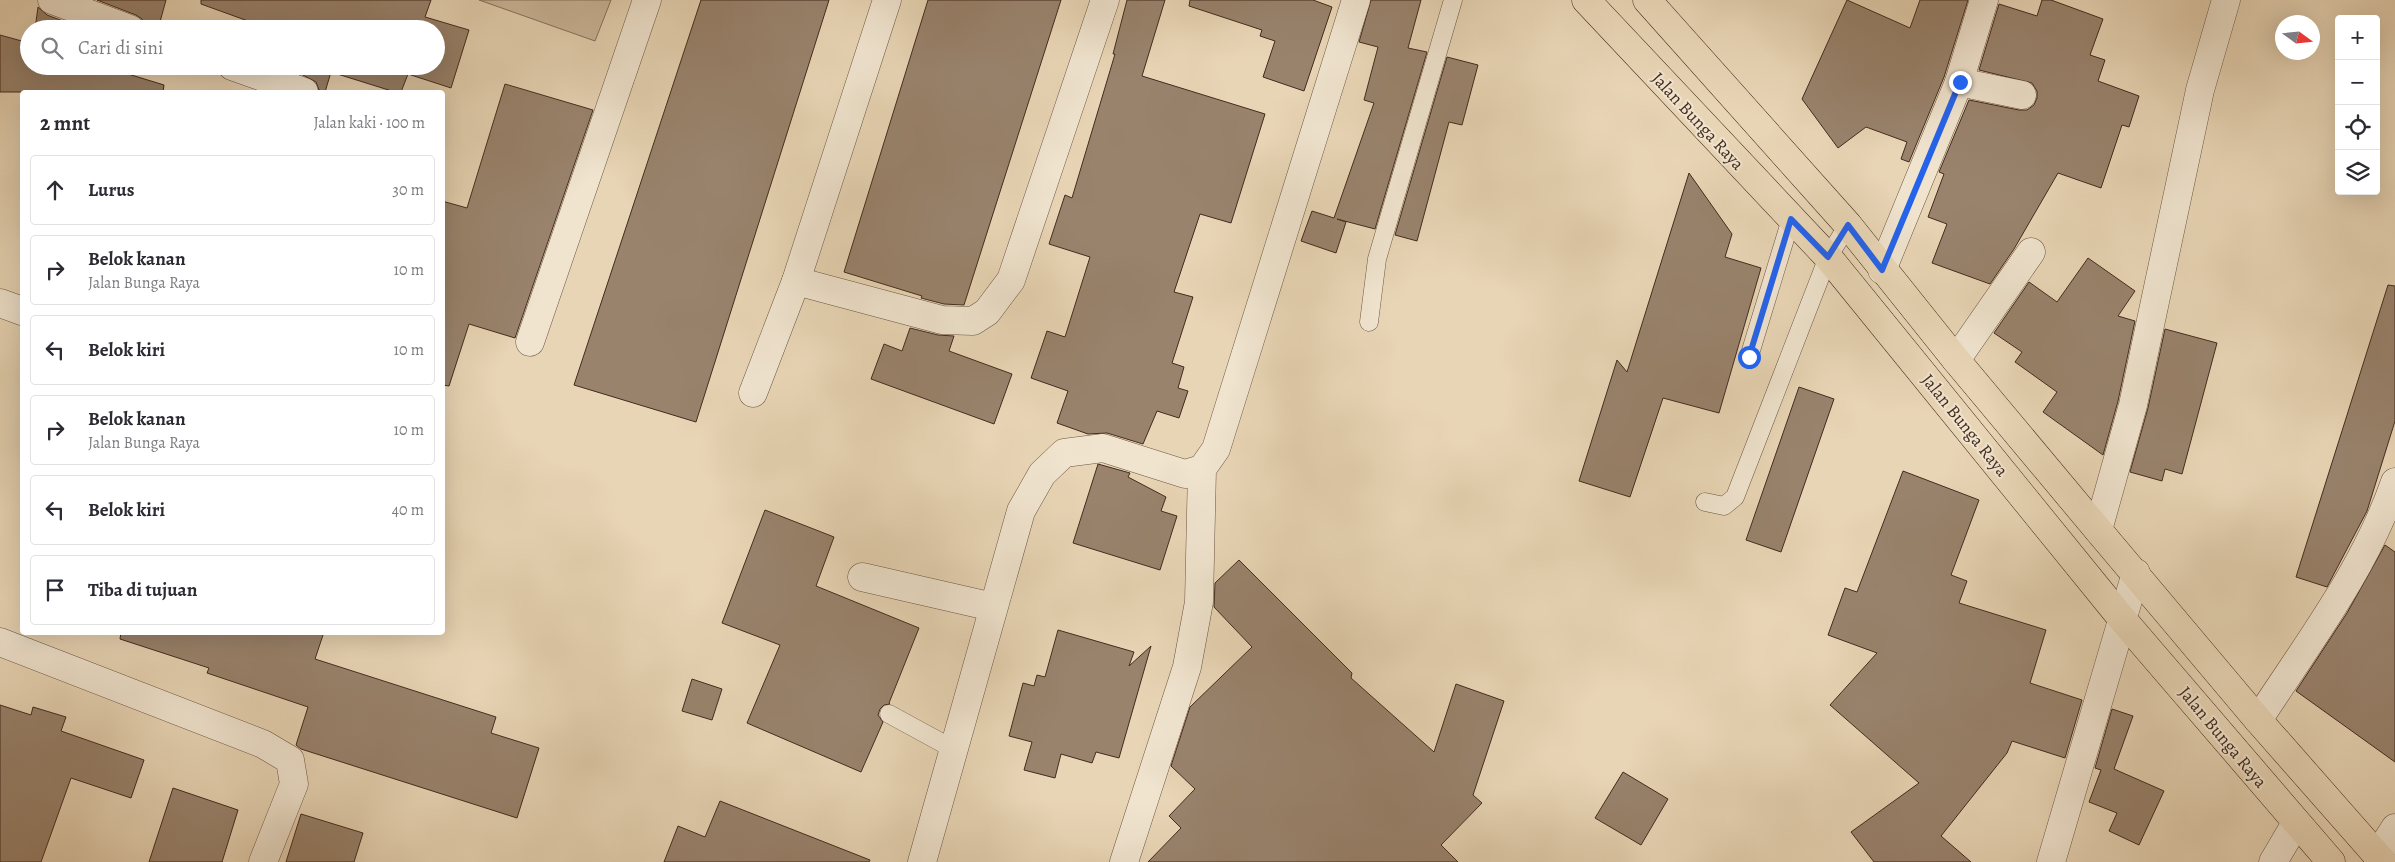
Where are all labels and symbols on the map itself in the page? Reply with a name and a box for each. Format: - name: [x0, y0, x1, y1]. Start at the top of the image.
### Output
- north arrow: [2275, 15, 2320, 60]
- street label: Jalan Bunga Raya: [1646, 67, 1750, 176]
- route end: [1949, 71, 1972, 94]
- route start: [1738, 346, 1761, 369]
- street label: Jalan Bunga Raya: [1916, 369, 2014, 482]
- street label: Jalan Bunga Raya: [2173, 681, 2273, 793]

